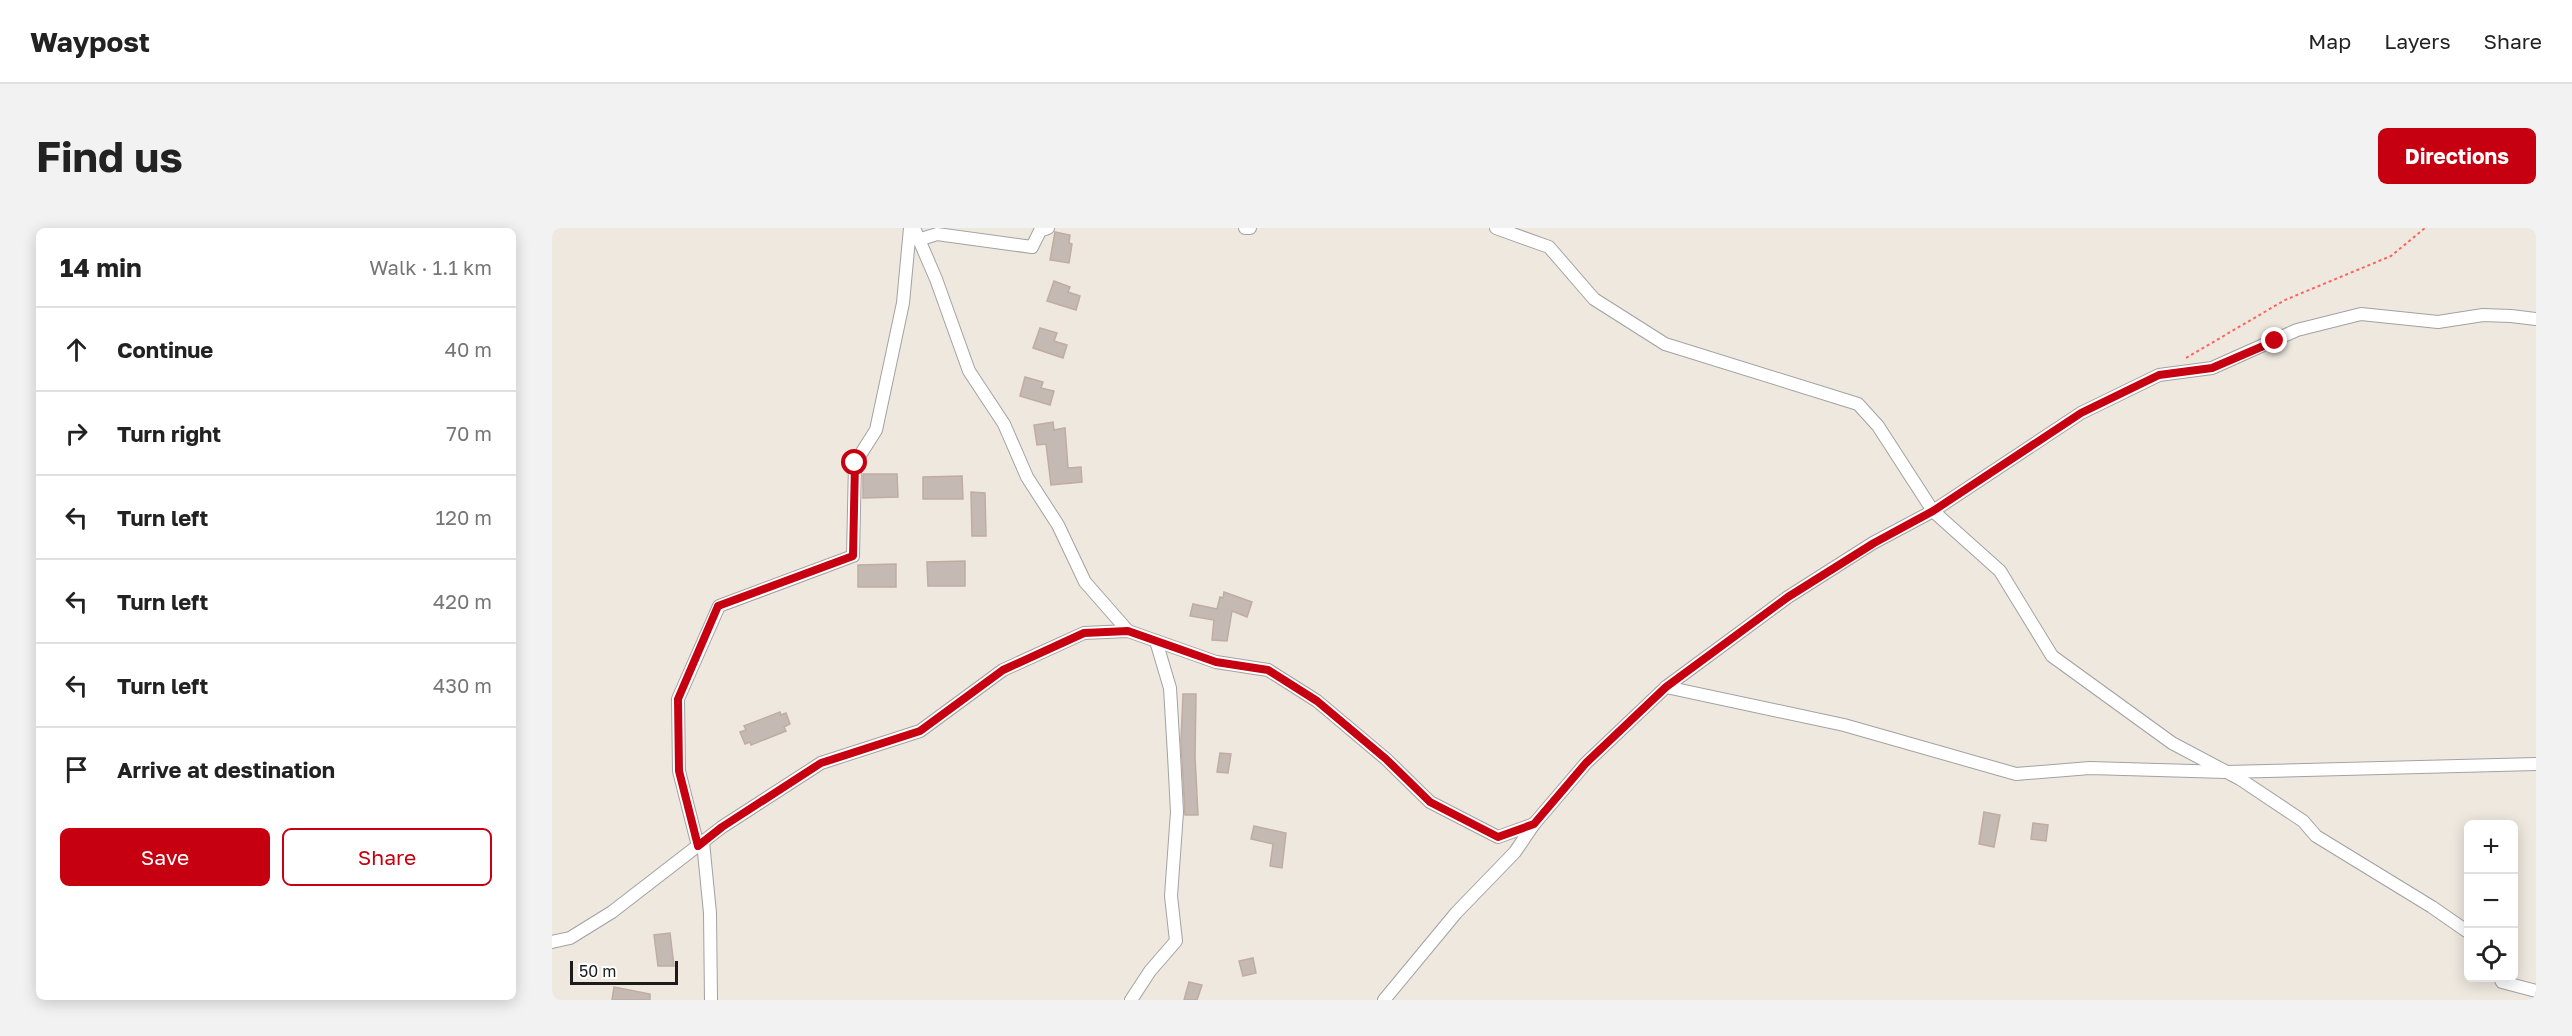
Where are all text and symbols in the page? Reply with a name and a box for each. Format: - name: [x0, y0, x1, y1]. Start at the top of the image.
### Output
- text: Waypost: [30, 25, 150, 58]
- text: Map: [2308, 28, 2351, 54]
- text: Layers: [2384, 28, 2451, 54]
- text: Share: [2484, 28, 2542, 54]
- button: Directions: [2378, 128, 2536, 184]
- text: Find us: [36, 131, 183, 181]
- text: 14 min: [60, 252, 142, 283]
- text: Walk · 1.1 km: [369, 255, 492, 279]
- route end: [2261, 327, 2287, 353]
- icon: ahead: [60, 333, 93, 366]
- text: Continue: [117, 336, 213, 363]
- text: 40 m: [445, 337, 492, 361]
- icon: right: [60, 417, 93, 450]
- text: Turn right: [117, 420, 221, 447]
- text: 70 m: [446, 421, 492, 445]
- route start: [841, 449, 867, 475]
- icon: left: [60, 501, 93, 534]
- text: Turn left: [117, 504, 208, 531]
- text: 120 m: [436, 505, 492, 529]
- icon: left: [60, 585, 93, 618]
- text: Turn left: [117, 588, 208, 615]
- text: 420 m: [433, 589, 492, 613]
- icon: left: [60, 669, 93, 702]
- text: Turn left: [117, 672, 208, 699]
- text: 430 m: [433, 673, 492, 697]
- icon: arrive: [60, 753, 93, 786]
- text: Arrive at destination: [117, 756, 335, 783]
- map controls: [2464, 820, 2518, 982]
- button: +: [2464, 820, 2518, 874]
- button: Save: [60, 828, 270, 886]
- button: Share: [282, 828, 492, 886]
- button: −: [2464, 874, 2518, 928]
- button: locate: [2464, 928, 2518, 982]
- scale bar: [570, 958, 678, 986]
- text: 50 m: [579, 961, 616, 981]

